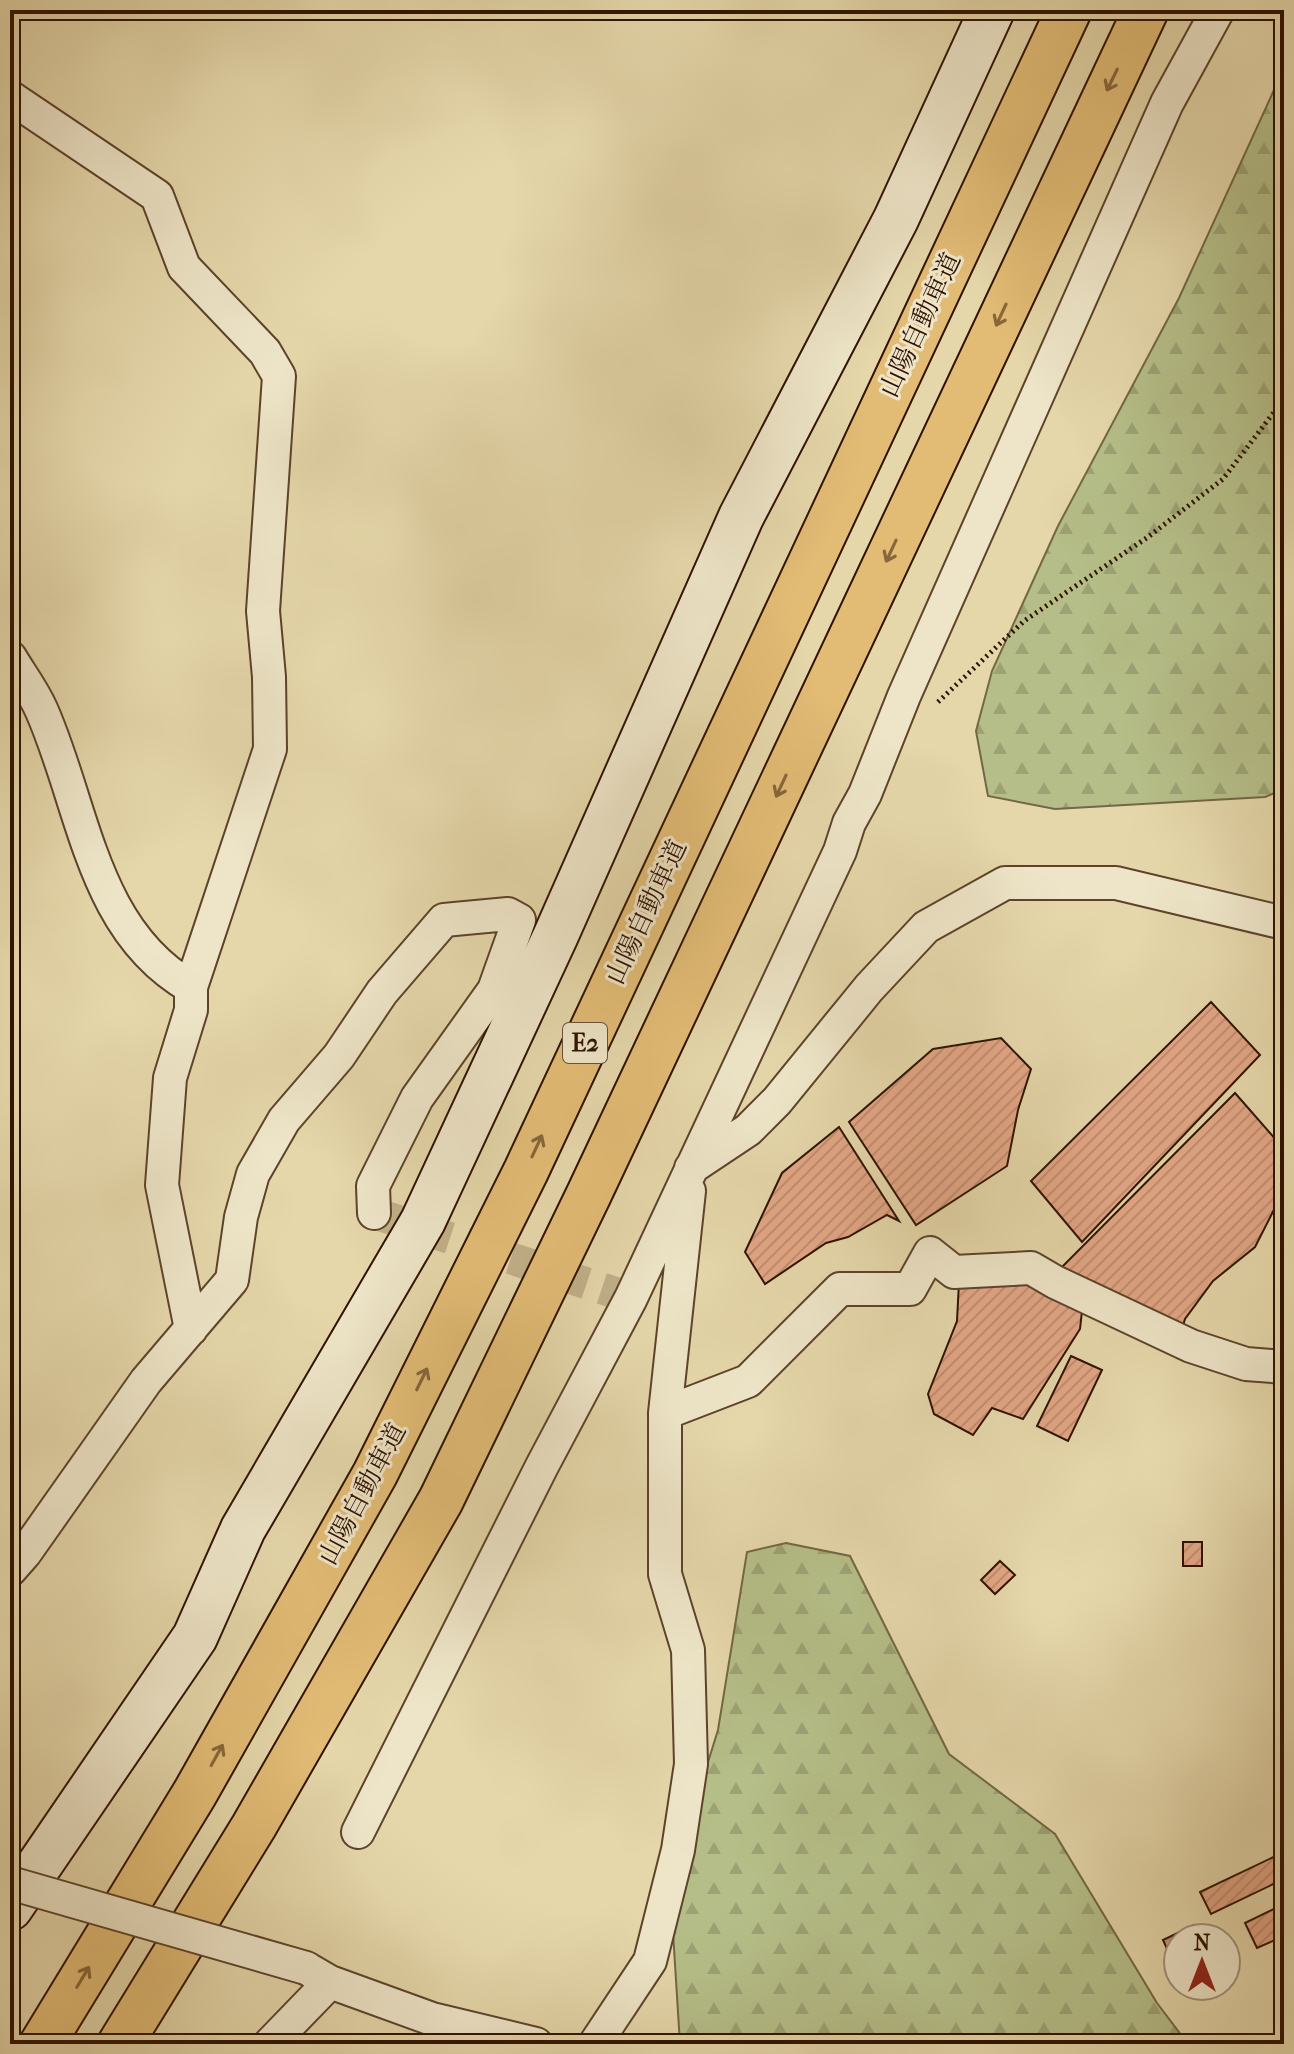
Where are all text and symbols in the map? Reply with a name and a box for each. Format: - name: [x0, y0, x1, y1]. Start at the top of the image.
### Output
- one-way arrow: [1104, 68, 1119, 92]
- street label: 山陽自動車道: [873, 248, 967, 402]
- one-way arrow: [993, 303, 1008, 327]
- one-way arrow: [883, 538, 898, 562]
- one-way arrow: [773, 774, 788, 798]
- street label: 山陽自動車道: [599, 835, 693, 989]
- road number: E2: [563, 1023, 607, 1063]
- one-way arrow: [530, 1135, 545, 1159]
- one-way arrow: [415, 1368, 430, 1392]
- street label: 山陽自動車道: [312, 1418, 412, 1570]
- one-way arrow: [209, 1744, 225, 1767]
- north arrow: [1162, 1922, 1242, 2002]
- text: N: [1194, 1930, 1211, 1956]
- one-way arrow: [74, 1967, 91, 1989]

